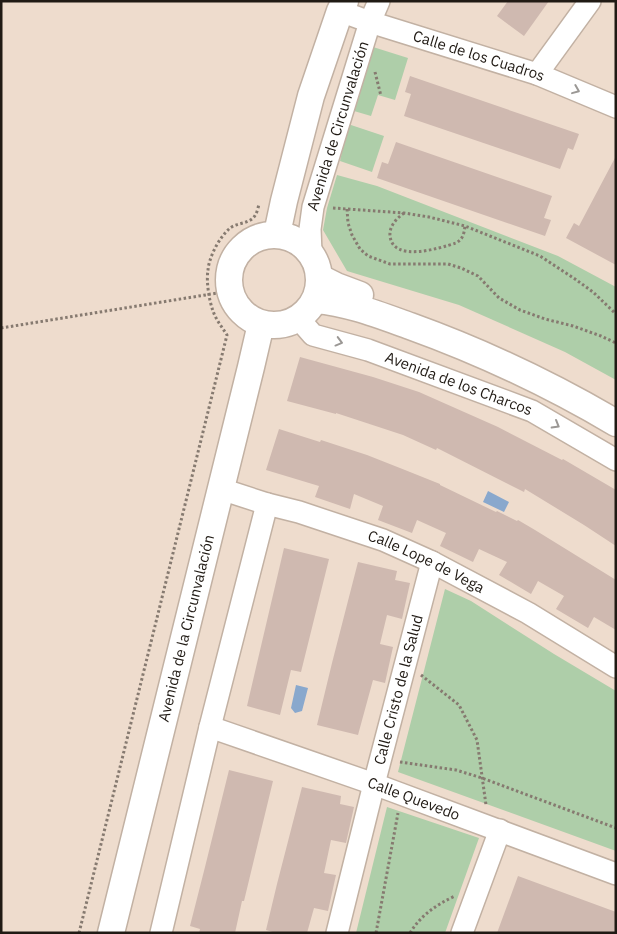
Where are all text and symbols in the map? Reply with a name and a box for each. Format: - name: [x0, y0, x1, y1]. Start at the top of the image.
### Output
- street label: Calle de los Cuadros: [411, 26, 548, 85]
- street label: Avenida de Circunvalación: [302, 39, 373, 213]
- one-way arrow: [571, 84, 580, 95]
- one-way arrow: [335, 337, 343, 347]
- street label: Avenida de los Charcos: [383, 347, 535, 419]
- one-way arrow: [550, 419, 559, 429]
- street label: Calle Lope de Vega: [366, 526, 488, 597]
- street label: Avenida de la Circunvalación: [154, 532, 218, 724]
- street label: Calle Cristo de la Salud: [369, 612, 427, 767]
- street label: Calle Quevedo: [365, 773, 463, 824]

